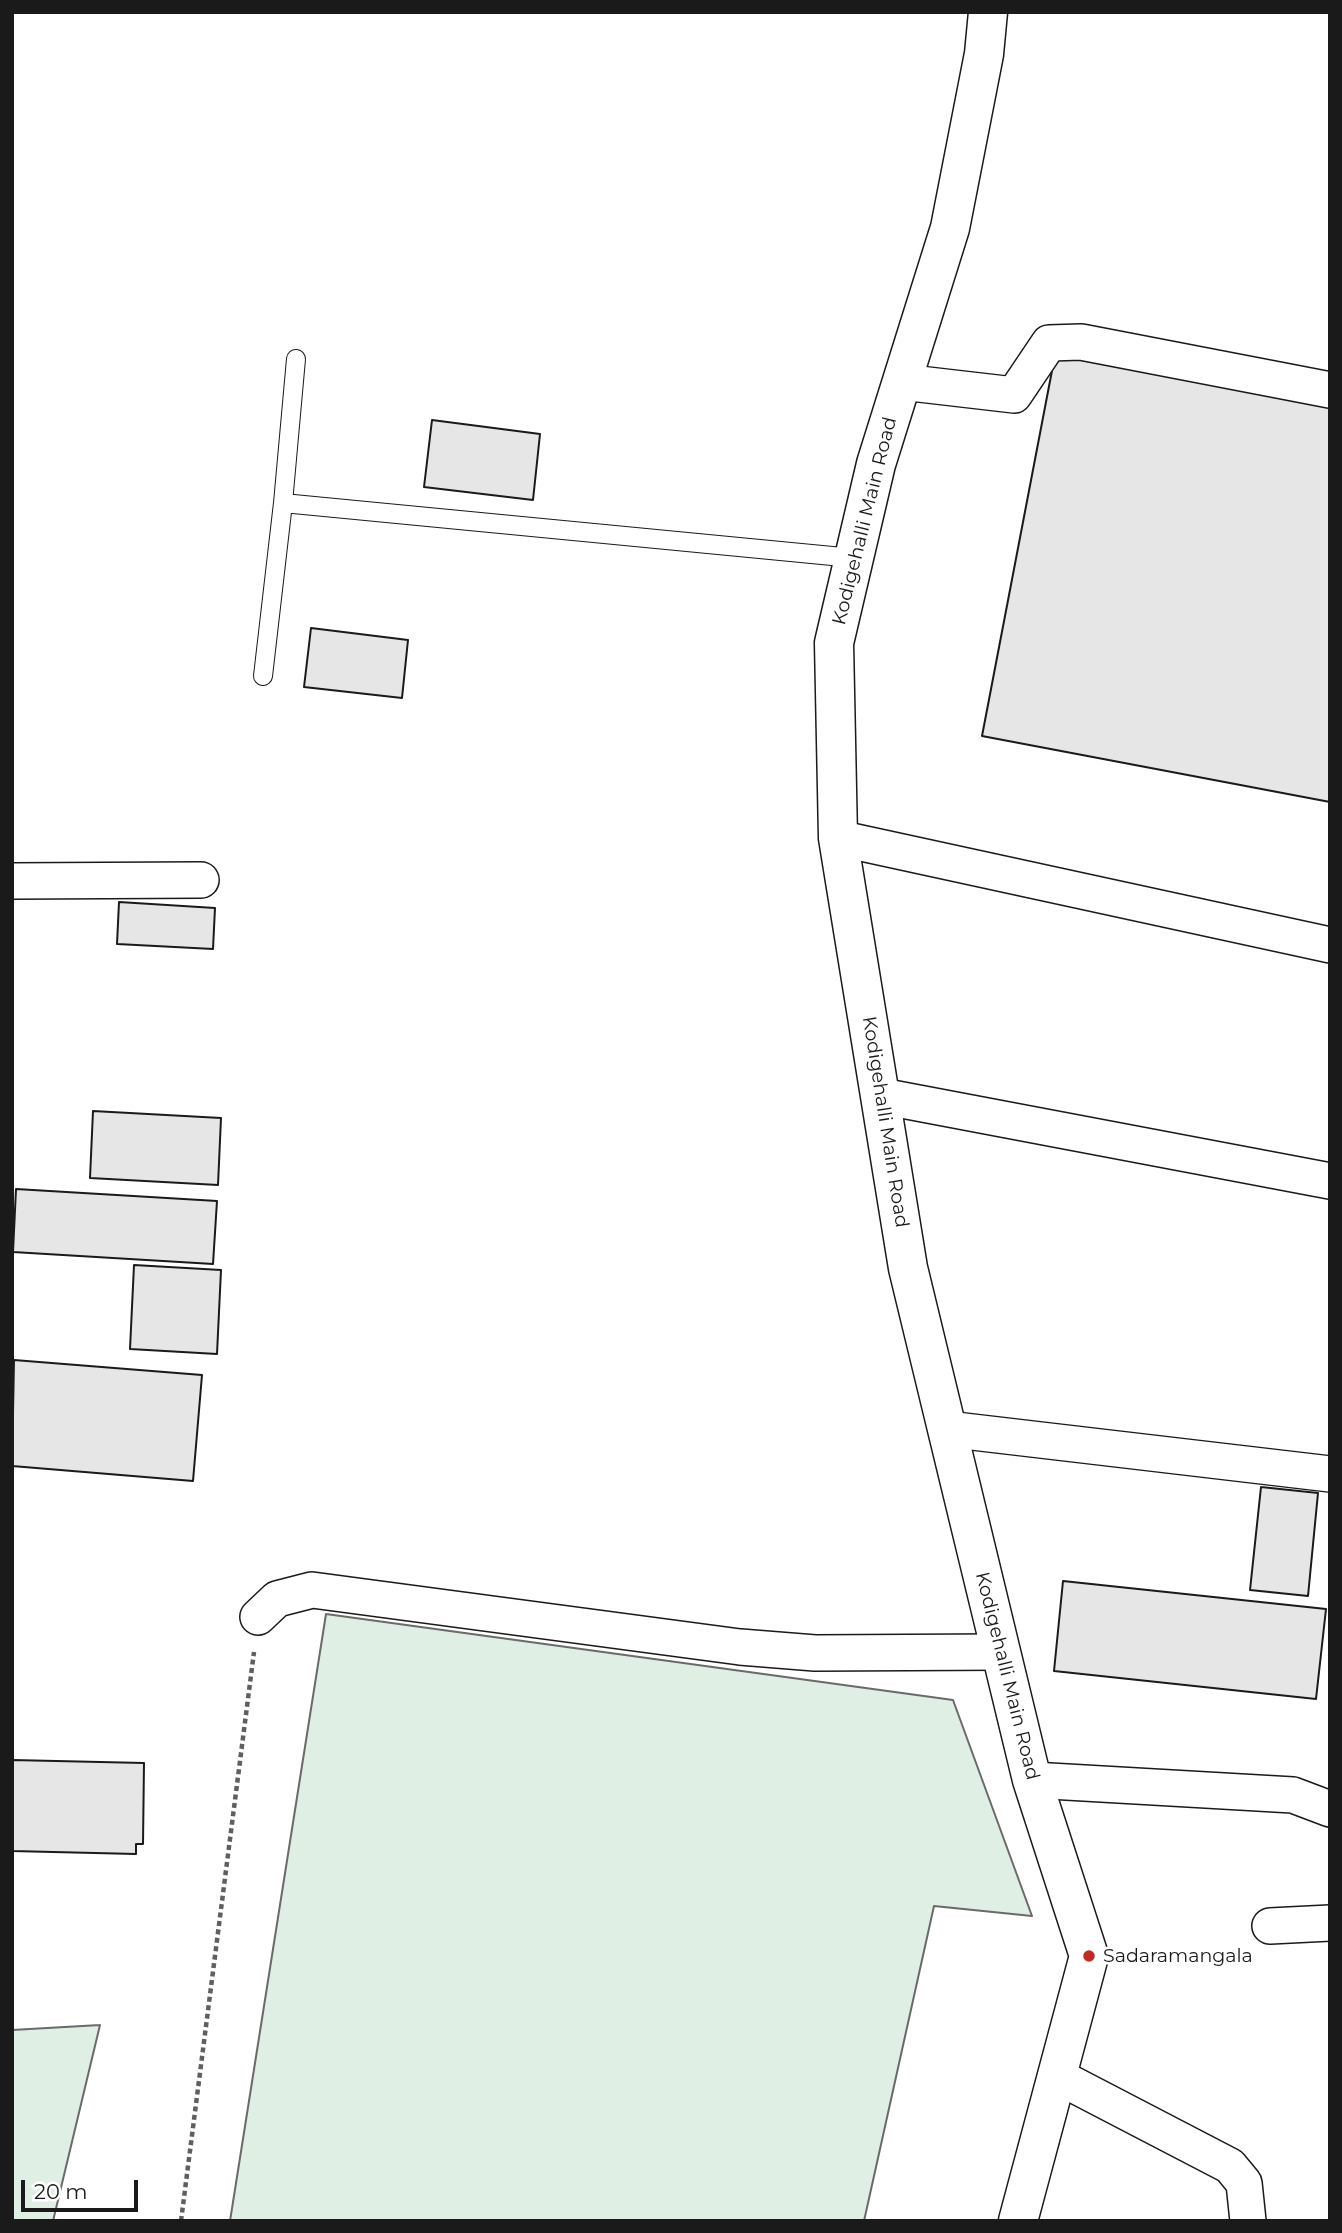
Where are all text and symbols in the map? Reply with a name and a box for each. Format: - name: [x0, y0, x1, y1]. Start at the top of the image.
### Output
- street label: Kodigehalli Main Road: [828, 415, 902, 627]
- street label: Kodigehalli Main Road: [857, 1015, 913, 1229]
- street label: Kodigehalli Main Road: [970, 1570, 1044, 1782]
- place label: Sadaramangala: [1103, 1945, 1253, 1967]
- marker: Sadaramangala: [1081, 1948, 1097, 1964]
- scale bar: [24, 2166, 142, 2210]
- text: 20 m: [34, 2179, 88, 2204]

